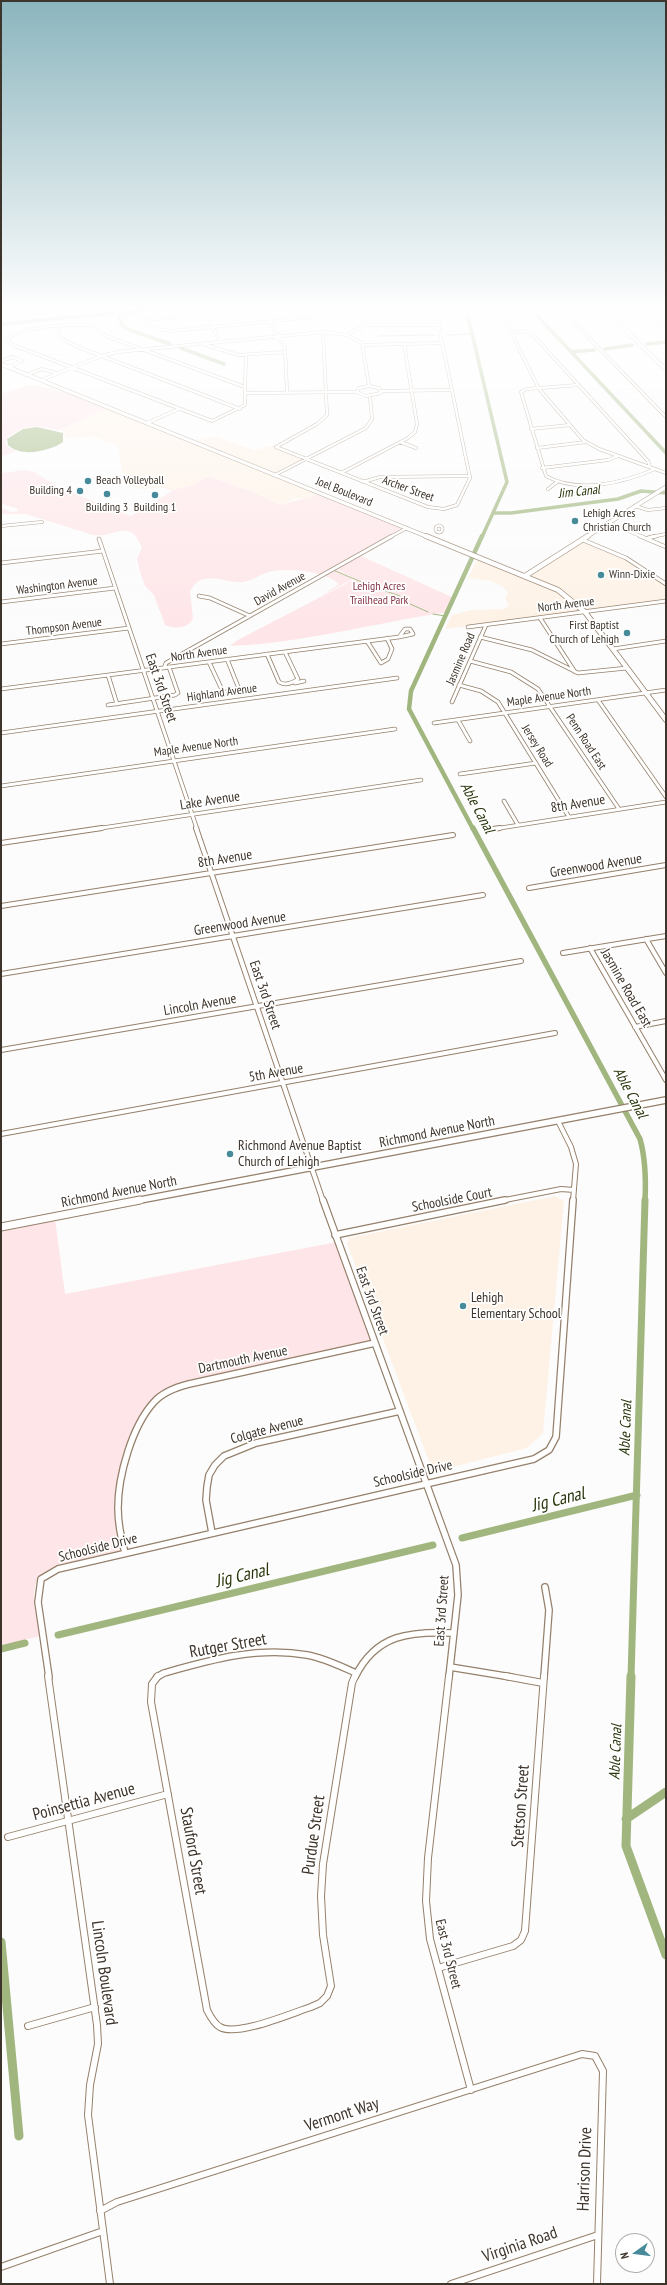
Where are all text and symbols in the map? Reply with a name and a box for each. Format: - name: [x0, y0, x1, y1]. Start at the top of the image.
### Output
- street label: Archer Street: [380, 473, 436, 505]
- place label: Beach Volleyball: [96, 474, 164, 488]
- street label: Joel Boulevard: [314, 474, 374, 510]
- marker: Beach Volleyball: [83, 476, 93, 486]
- water label: Jim Canal: [557, 482, 601, 502]
- place label: Building 4: [30, 484, 72, 498]
- marker: Building 4: [75, 486, 85, 496]
- marker: Building 3: [102, 489, 112, 499]
- marker: Building 1: [150, 490, 160, 500]
- place label: Building 3: [86, 501, 128, 515]
- place label: Building 1: [134, 501, 176, 515]
- place label: Lehigh Acres Christian Church: [583, 507, 651, 535]
- marker: Lehigh Acres Christian Church: [570, 516, 580, 526]
- place label: Winn-Dixie: [609, 568, 655, 582]
- street label: David Avenue: [252, 569, 308, 609]
- marker: Winn-Dixie: [596, 570, 606, 580]
- street label: Washington Avenue: [16, 574, 98, 598]
- park label: Lehigh Acres Trailhead Park: [350, 580, 408, 608]
- street label: North Avenue: [537, 594, 595, 616]
- street label: Thompson Avenue: [25, 615, 103, 639]
- place label: First Baptist Church of Lehigh: [549, 619, 619, 647]
- marker: First Baptist Church of Lehigh: [622, 628, 632, 638]
- street label: Jasmine Road: [444, 631, 478, 687]
- street label: North Avenue: [170, 643, 228, 665]
- street label: East 3rd Street: [141, 652, 181, 724]
- street label: Highland Avenue: [186, 681, 258, 705]
- street label: Maple Avenue North: [506, 684, 592, 710]
- street label: Penn Road East: [563, 711, 609, 773]
- street label: Jersey Road: [518, 722, 556, 770]
- street label: Maple Avenue North: [153, 734, 239, 760]
- water label: Able Canal: [456, 779, 498, 837]
- street label: Lake Avenue: [179, 788, 241, 814]
- street label: 8th Avenue: [550, 791, 606, 817]
- street label: 8th Avenue: [197, 846, 253, 872]
- street label: Greenwood Avenue: [549, 850, 643, 882]
- street label: Greenwood Avenue: [193, 908, 287, 940]
- street label: Jasmine Road East: [597, 946, 655, 1030]
- street label: East 3rd Street: [245, 959, 285, 1031]
- street label: Lincoln Avenue: [162, 990, 238, 1020]
- street label: 5th Avenue: [248, 1060, 304, 1086]
- water label: Able Canal: [609, 1064, 651, 1122]
- street label: Richmond Avenue North: [378, 1113, 496, 1151]
- place label: Richmond Avenue Baptist Church of Lehigh: [238, 1138, 361, 1170]
- marker: Richmond Avenue Baptist Church of Lehigh: [225, 1149, 235, 1159]
- street label: Richmond Avenue North: [60, 1173, 178, 1211]
- street label: Schoolside Court: [411, 1184, 493, 1216]
- street label: East 3rd Street: [352, 1265, 392, 1337]
- place label: Lehigh Elementary School: [471, 1290, 561, 1322]
- marker: Lehigh Elementary School: [458, 1301, 468, 1311]
- street label: Dartmouth Avenue: [197, 1342, 289, 1378]
- water label: Able Canal: [616, 1400, 636, 1456]
- street label: Colgate Avenue: [229, 1412, 305, 1448]
- street label: Schoolside Drive: [372, 1457, 454, 1491]
- water label: Jig Canal: [529, 1483, 587, 1517]
- street label: Schoolside Drive: [57, 1530, 139, 1566]
- water label: Jig Canal: [213, 1559, 271, 1593]
- street label: East 3rd Street: [431, 1575, 453, 1647]
- street label: Rutger Street: [188, 1629, 268, 1663]
- water label: Able Canal: [606, 1724, 626, 1780]
- street label: Stetson Street: [508, 1764, 534, 1848]
- street label: Poinsettia Avenue: [31, 1779, 137, 1825]
- street label: Purdue Street: [298, 1794, 330, 1876]
- street label: Stauford Street: [175, 1806, 211, 1896]
- street label: East 3rd Street: [431, 1917, 465, 1991]
- street label: Lincoln Boulevard: [87, 1920, 121, 2026]
- street label: Vermont Way: [302, 2093, 382, 2137]
- street label: Harrison Drive: [573, 2127, 597, 2211]
- street label: Virginia Road: [480, 2223, 560, 2267]
- north arrow: [615, 2233, 655, 2273]
- text: N: [617, 2251, 632, 2260]

